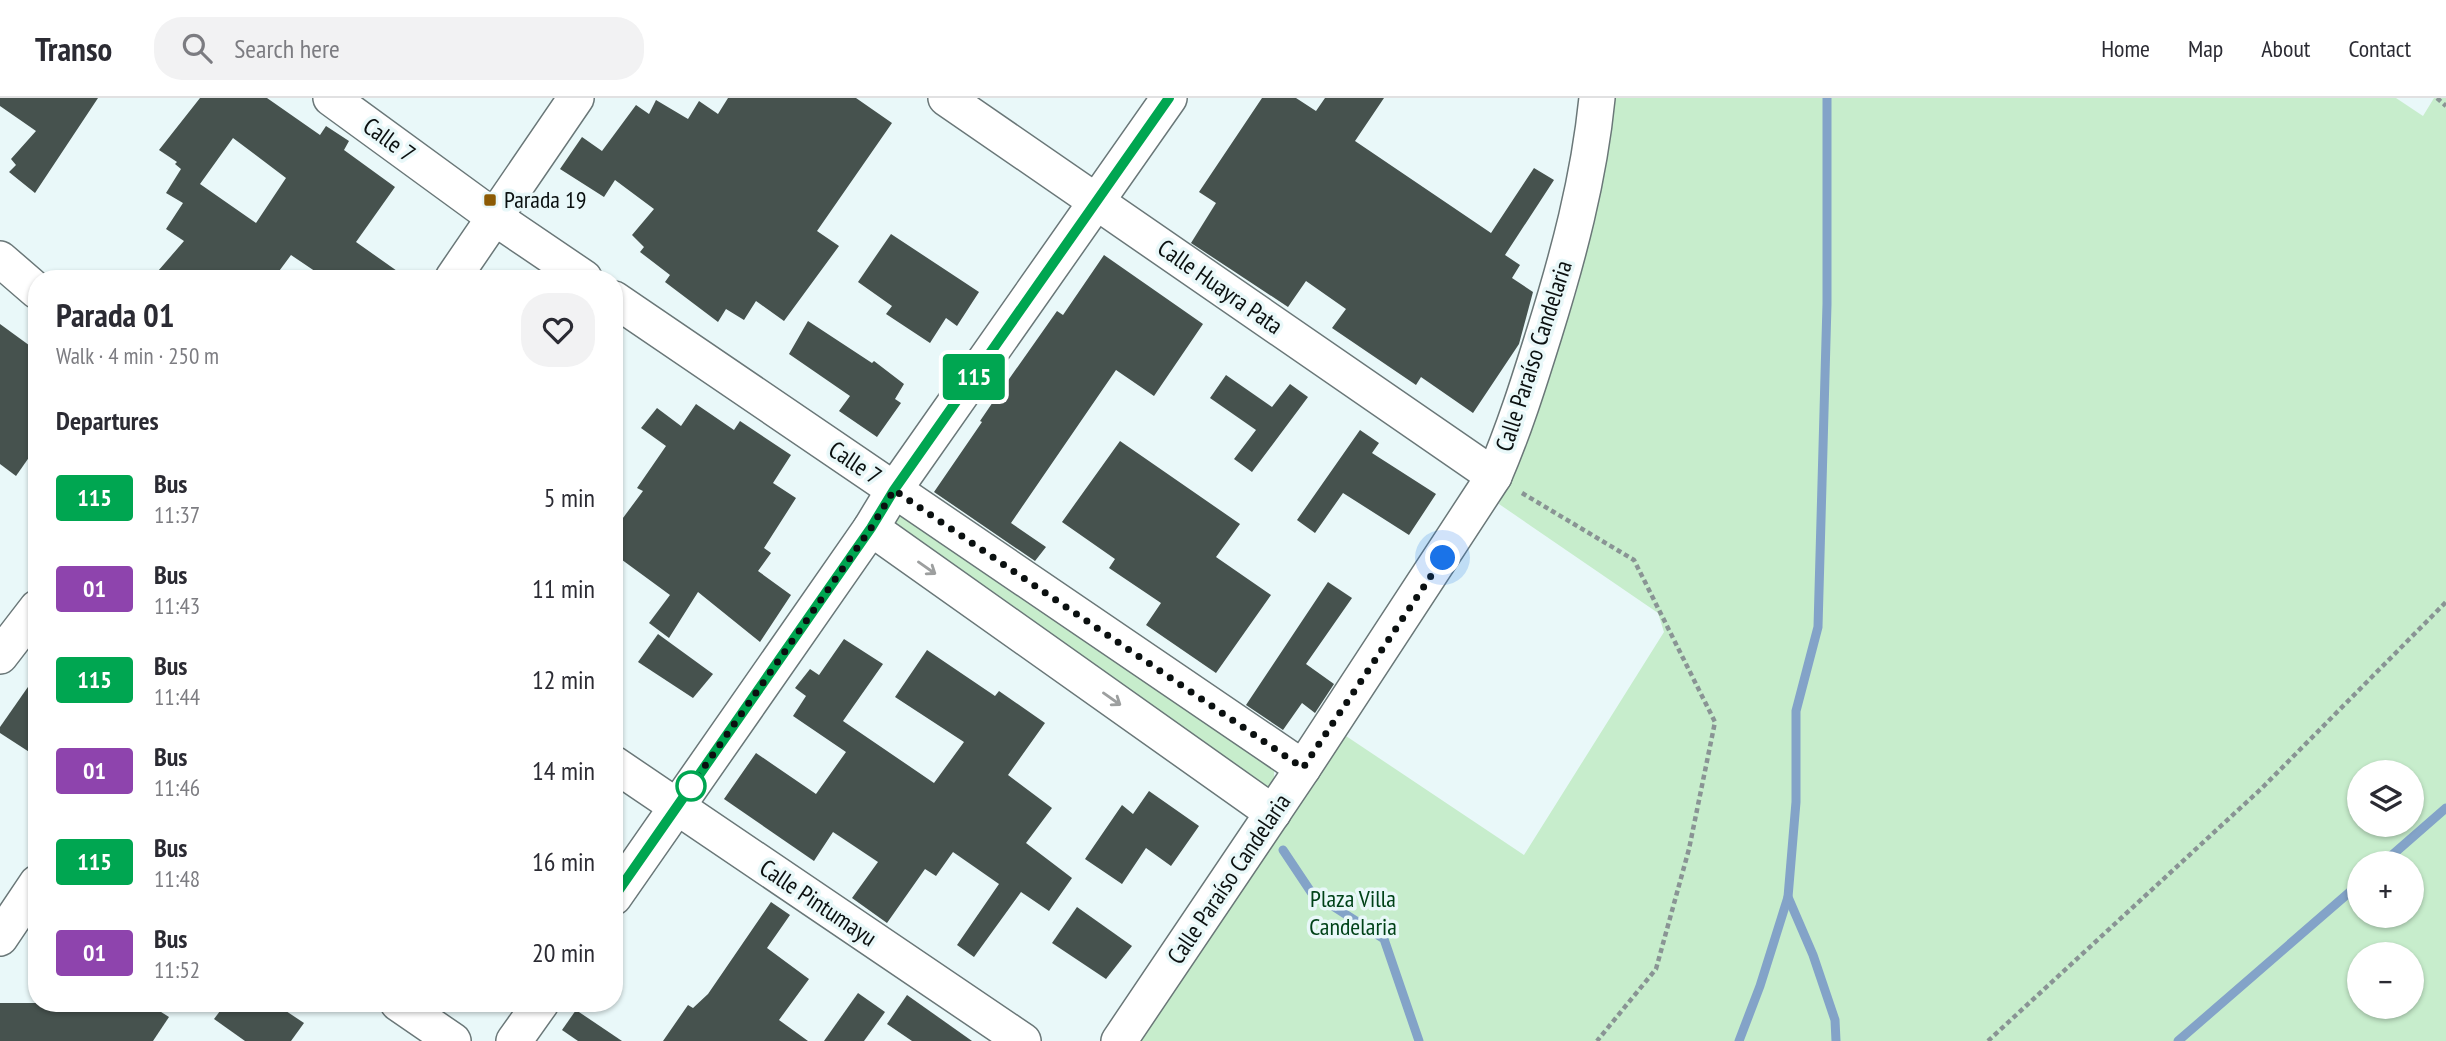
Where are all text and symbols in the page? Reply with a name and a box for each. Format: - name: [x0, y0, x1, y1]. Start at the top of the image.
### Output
- search box: [154, 17, 644, 80]
- text: Transo: [35, 27, 112, 70]
- icon: search: [178, 29, 216, 67]
- text: Search here: [234, 32, 340, 65]
- text: Home: [2101, 33, 2150, 64]
- text: Map: [2188, 33, 2223, 64]
- text: About: [2261, 33, 2310, 64]
- text: Contact: [2348, 33, 2411, 64]
- street label: Calle 7: [357, 110, 422, 169]
- place label: Parada 19: [504, 184, 587, 215]
- marker: Parada 19: [482, 192, 498, 208]
- street label: Calle Huayra Pata: [1152, 232, 1289, 341]
- street label: Calle Paraíso Candelaria: [1488, 256, 1579, 455]
- text: Parada 01: [56, 293, 175, 336]
- button: heart: [521, 293, 595, 367]
- text: Walk · 4 min · 250 m: [56, 341, 219, 370]
- line badge: 115: [934, 354, 1014, 400]
- text: 115: [957, 361, 991, 392]
- text: Departures: [56, 404, 159, 437]
- street label: Calle 7: [823, 434, 888, 491]
- text: Bus: [154, 467, 187, 500]
- text: 5 min: [544, 481, 595, 514]
- text: 115: [77, 482, 112, 513]
- text: 11:37: [154, 500, 200, 529]
- your location: [1425, 540, 1460, 575]
- text: Bus: [154, 558, 187, 591]
- one-way arrow: [917, 560, 936, 575]
- text: 11 min: [532, 572, 595, 605]
- text: 01: [83, 573, 106, 604]
- text: 11:43: [154, 591, 200, 620]
- text: Bus: [154, 649, 187, 682]
- text: 12 min: [532, 663, 595, 696]
- text: 115: [77, 664, 112, 695]
- text: 11:44: [154, 682, 200, 711]
- one-way arrow: [1102, 692, 1121, 706]
- text: Bus: [154, 740, 187, 773]
- text: 14 min: [532, 754, 595, 787]
- text: 01: [83, 755, 106, 786]
- map controls: [2347, 760, 2424, 1019]
- button: layers: [2347, 760, 2424, 837]
- unlabelled marker: [676, 771, 706, 801]
- text: 11:46: [154, 773, 200, 802]
- street label: Calle Paraíso Candelaria: [1160, 788, 1297, 970]
- text: Bus: [154, 831, 187, 864]
- text: 16 min: [532, 845, 595, 878]
- text: 115: [77, 846, 112, 877]
- button: +: [2347, 851, 2424, 928]
- street label: Calle Pintumayu: [754, 852, 883, 953]
- text: 11:48: [154, 864, 200, 893]
- park label: Plaza Villa Candelaria: [1309, 883, 1397, 942]
- text: Bus: [154, 922, 187, 955]
- text: 20 min: [532, 936, 595, 969]
- text: 01: [83, 937, 106, 968]
- button: −: [2347, 942, 2424, 1019]
- text: 11:52: [154, 955, 200, 984]

